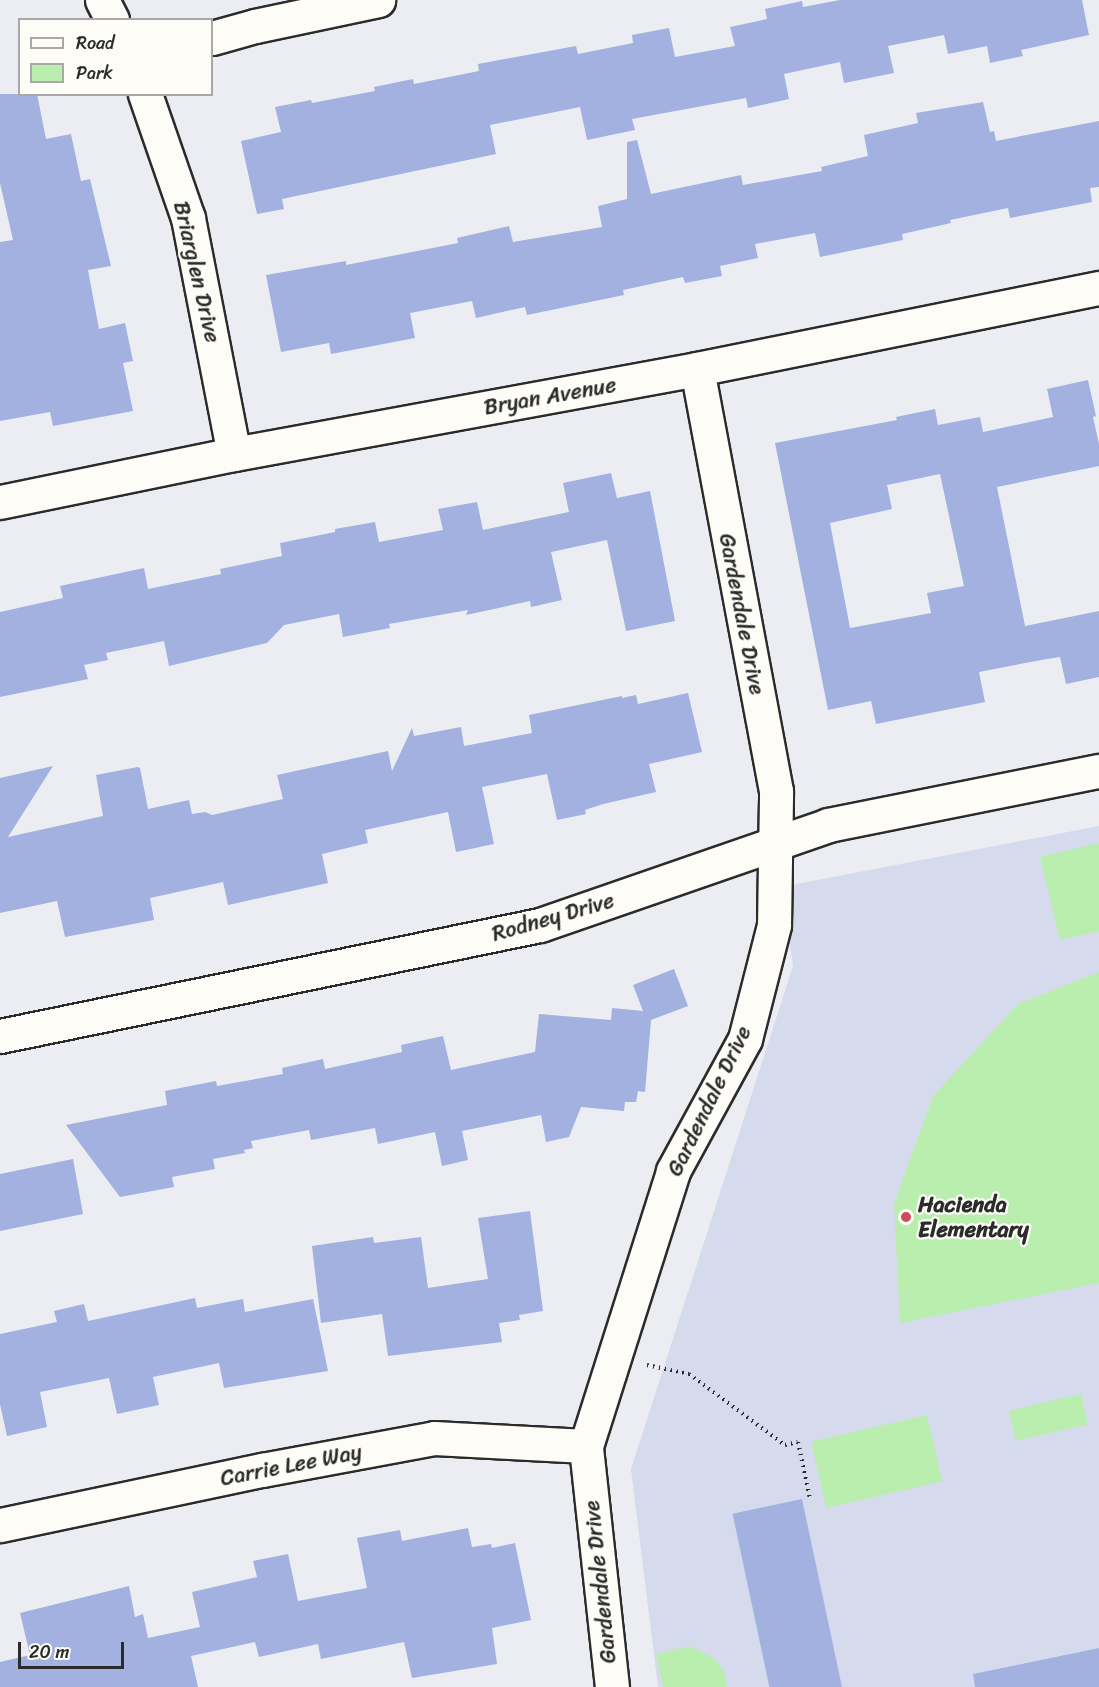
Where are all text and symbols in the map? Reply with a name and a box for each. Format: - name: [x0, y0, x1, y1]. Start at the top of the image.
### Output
- legend: [18, 18, 213, 96]
- text: Road: [76, 27, 115, 59]
- text: Park: [76, 57, 113, 89]
- street label: Briarglen Drive: [168, 199, 226, 345]
- street label: Bryan Avenue: [482, 371, 618, 421]
- street label: Gardendale Drive: [713, 531, 771, 697]
- street label: Rodney Drive: [489, 887, 617, 947]
- street label: Gardendale Drive: [661, 1021, 757, 1181]
- place label: Hacienda Elementary: [918, 1191, 1029, 1242]
- marker: Hacienda Elementary: [899, 1210, 913, 1224]
- street label: Carrie Lee Way: [218, 1438, 364, 1492]
- street label: Gardendale Drive: [578, 1499, 622, 1665]
- scale bar: [21, 1630, 128, 1668]
- text: 20 m: [29, 1636, 69, 1668]

